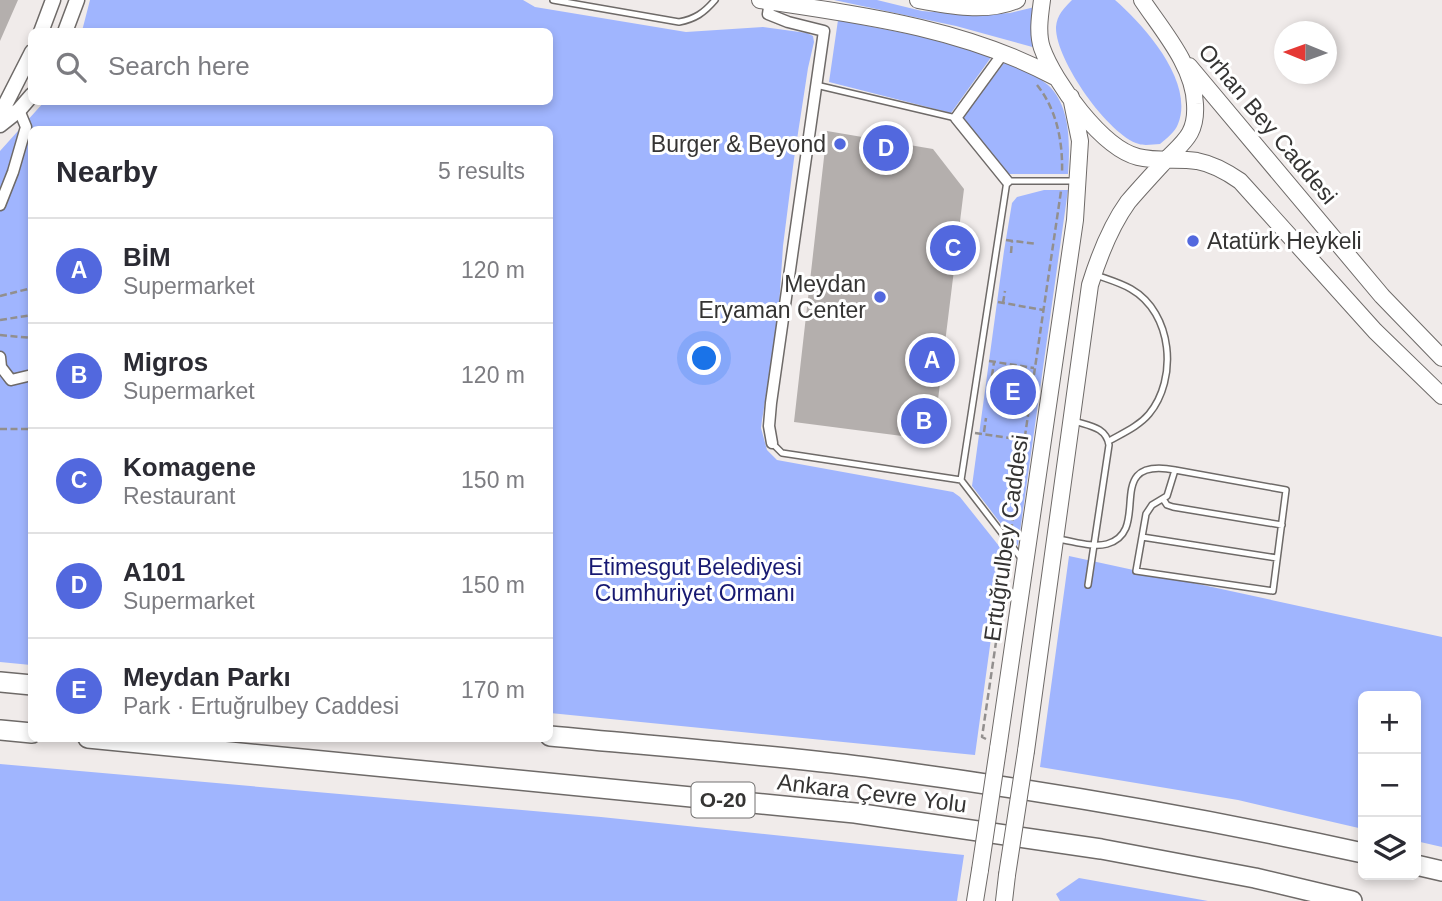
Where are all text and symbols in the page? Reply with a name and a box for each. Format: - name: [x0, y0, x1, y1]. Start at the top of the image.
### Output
- north arrow: [1274, 21, 1337, 84]
- search box: [28, 28, 553, 105]
- street label: Orhan Bey Caddesi: [1194, 39, 1342, 209]
- icon: search: [52, 48, 90, 86]
- text: Search here: [108, 51, 250, 81]
- pin: D: [863, 122, 909, 174]
- place label: Burger & Beyond: [651, 131, 826, 157]
- marker: Burger & Beyond: [832, 136, 848, 152]
- text: Nearby: [56, 155, 158, 188]
- text: 5 results: [438, 158, 525, 184]
- pin: C: [930, 222, 976, 274]
- place label: Atatürk Heykeli: [1207, 228, 1362, 254]
- marker: Atatürk Heykeli: [1185, 233, 1201, 249]
- text: BİM: [123, 242, 171, 272]
- text: A: [71, 257, 87, 283]
- text: 120 m: [461, 257, 525, 283]
- place label: Meydan Eryaman Center: [699, 271, 866, 323]
- text: Supermarket: [123, 273, 255, 299]
- marker: Meydan Eryaman Center: [872, 289, 888, 305]
- pin: A: [909, 334, 955, 386]
- your location: [687, 341, 721, 375]
- text: Migros: [123, 347, 208, 377]
- text: B: [71, 362, 87, 388]
- text: 120 m: [461, 362, 525, 388]
- pin: E: [990, 366, 1036, 418]
- text: Supermarket: [123, 378, 255, 404]
- pin: B: [901, 395, 947, 447]
- street label: Ertuğrulbey Caddesi: [979, 433, 1033, 643]
- text: Komagene: [123, 452, 256, 482]
- text: C: [71, 467, 87, 493]
- text: 150 m: [461, 467, 525, 493]
- text: Restaurant: [123, 483, 236, 509]
- park label: Etimesgut Belediyesi Cumhuriyet Ormanı: [588, 554, 802, 606]
- text: A101: [123, 557, 185, 587]
- text: D: [71, 572, 87, 598]
- text: 150 m: [461, 572, 525, 598]
- text: Supermarket: [123, 588, 255, 614]
- text: Meydan Parkı: [123, 662, 291, 692]
- text: E: [71, 677, 87, 703]
- text: 170 m: [461, 677, 525, 703]
- map controls: [1358, 691, 1421, 880]
- button: +: [1358, 691, 1421, 754]
- text: Park · Ertuğrulbey Caddesi: [123, 693, 399, 719]
- button: −: [1358, 754, 1421, 817]
- street label: Ankara Çevre Yolu: [776, 768, 968, 818]
- road number: O-20: [692, 782, 754, 818]
- button: layers: [1358, 817, 1421, 880]

